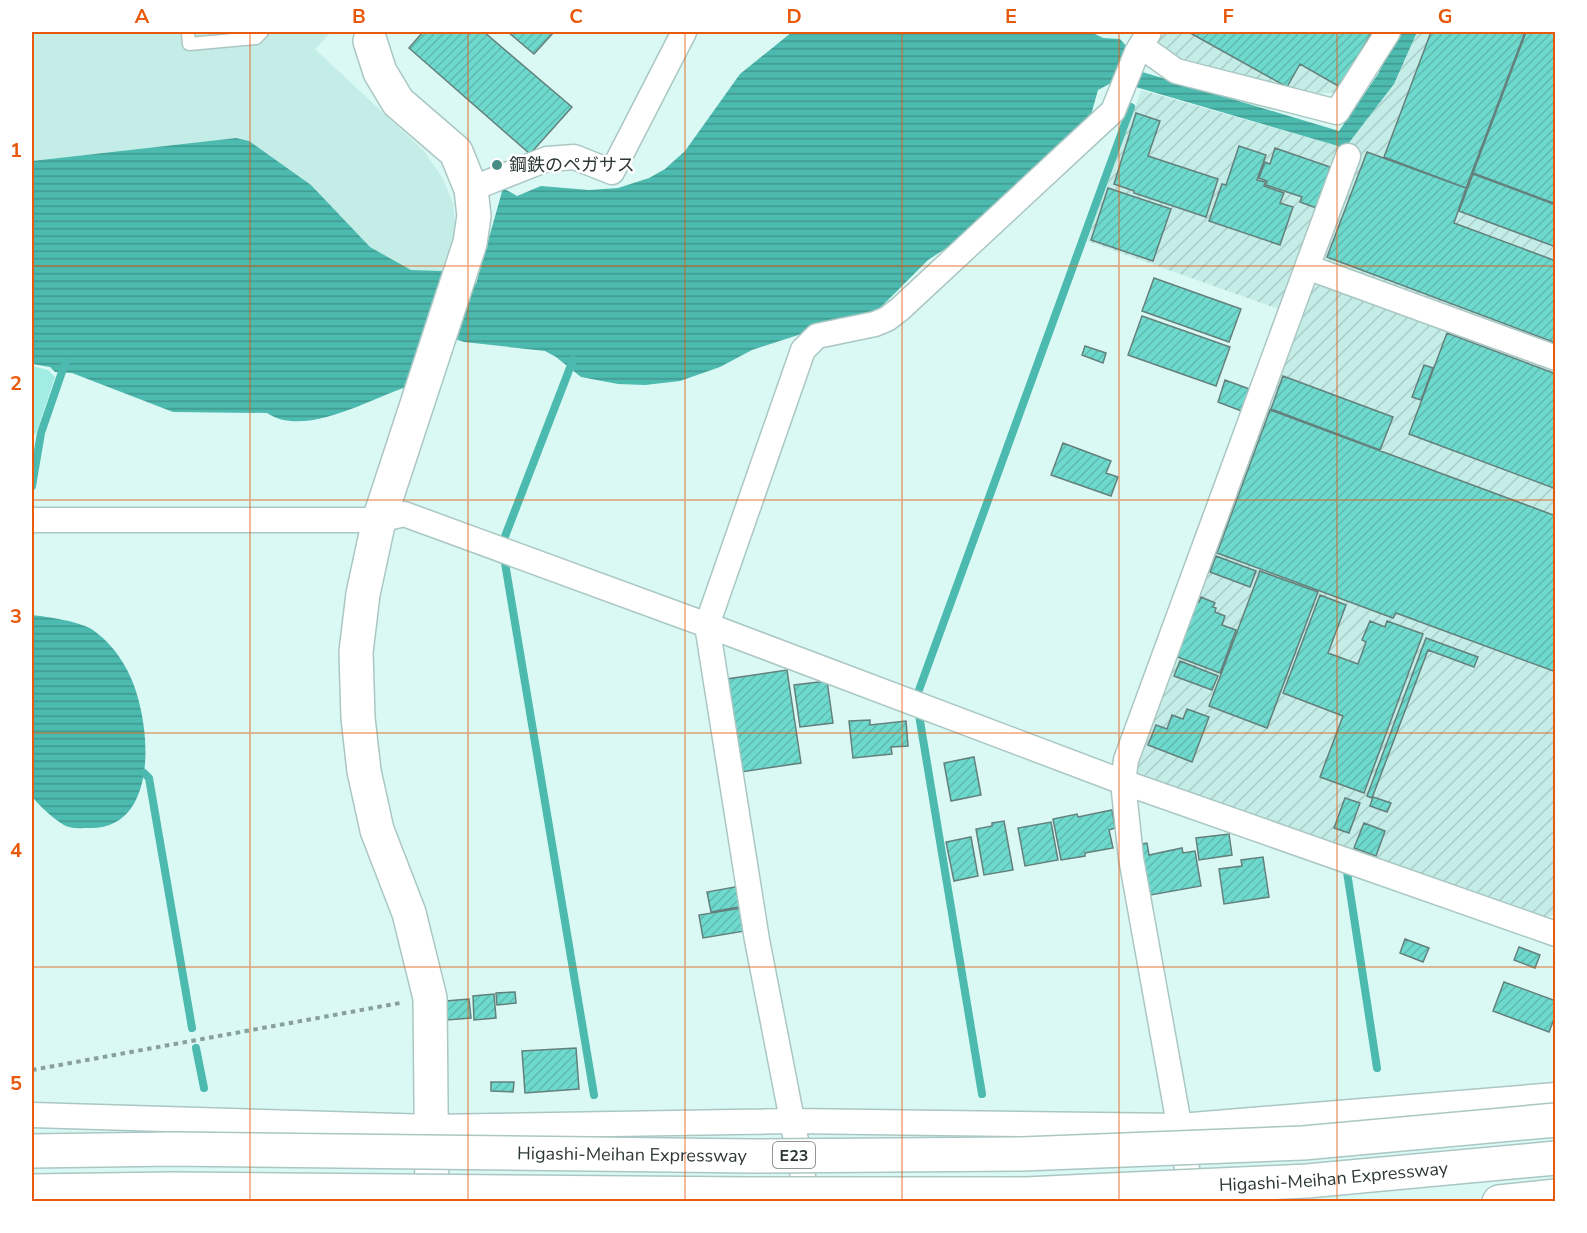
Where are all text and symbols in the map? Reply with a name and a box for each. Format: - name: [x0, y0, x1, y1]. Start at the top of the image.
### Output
- text: A: [135, 3, 150, 30]
- text: B: [352, 3, 366, 30]
- text: C: [569, 3, 583, 30]
- text: D: [786, 3, 802, 30]
- text: E: [1005, 3, 1017, 30]
- text: F: [1222, 3, 1234, 30]
- text: G: [1438, 3, 1452, 30]
- text: 1: [10, 137, 22, 164]
- place label: 鋼鉄のペガサス: [509, 153, 635, 177]
- marker: 鋼鉄のペガサス: [490, 158, 504, 172]
- text: 2: [10, 370, 22, 397]
- text: 3: [10, 603, 22, 630]
- text: 4: [10, 837, 22, 864]
- text: 5: [10, 1070, 22, 1097]
- street label: Higashi-Meihan Expressway: [517, 1141, 748, 1168]
- road number: E23: [773, 1142, 815, 1168]
- street label: Higashi-Meihan Expressway: [1218, 1156, 1450, 1197]

